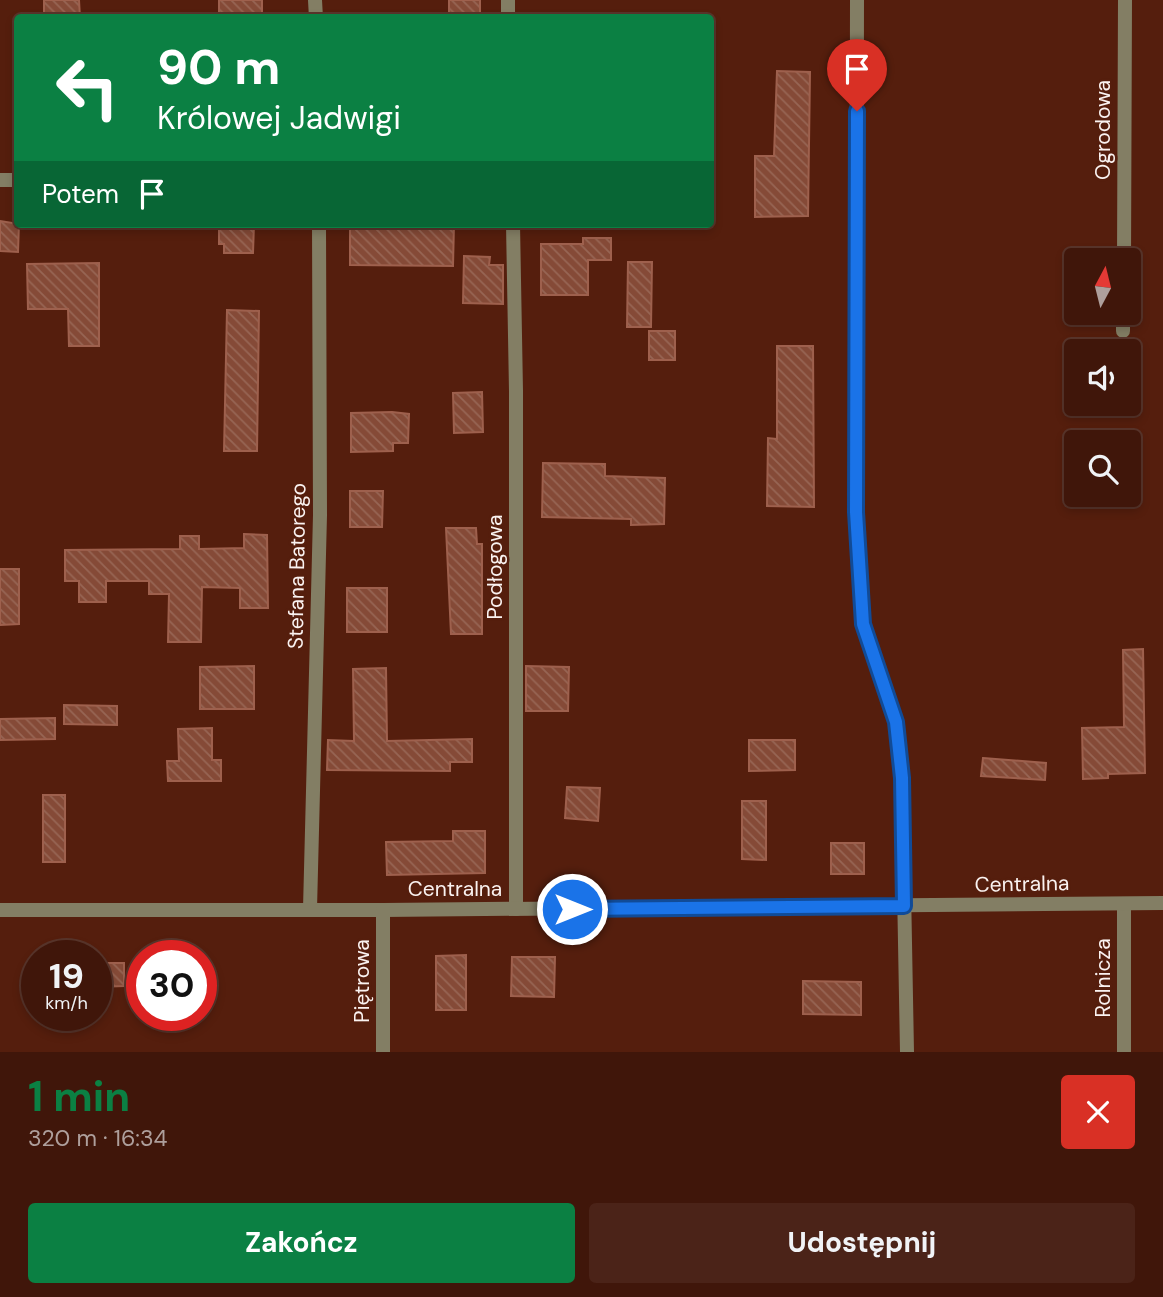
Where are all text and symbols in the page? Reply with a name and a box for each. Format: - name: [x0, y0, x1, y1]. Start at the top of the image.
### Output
- text: 90 m: [157, 35, 280, 99]
- pin: [827, 39, 887, 111]
- icon: left: [42, 42, 133, 133]
- icon: arrive: [838, 50, 876, 88]
- street label: Ogrodowa: [1089, 80, 1117, 180]
- text: Królowej Jadwigi: [157, 97, 401, 139]
- icon: arrive: [133, 175, 171, 213]
- text: Potem: [42, 177, 119, 211]
- north arrow: [1064, 248, 1141, 326]
- map controls: [1064, 248, 1141, 507]
- button: sound: [1064, 339, 1141, 416]
- button: search: [1064, 430, 1141, 507]
- street label: Stefana Batorego: [282, 483, 312, 649]
- street label: Podłogowa: [481, 515, 509, 619]
- street label: Centralna: [974, 869, 1070, 899]
- position arrow: [535, 872, 609, 946]
- street label: Centralna: [408, 875, 502, 903]
- street label: Rolnicza: [1089, 938, 1117, 1018]
- street label: Piętrowa: [348, 939, 376, 1023]
- speed limit sign: 30: [126, 940, 217, 1031]
- text: 19: [49, 953, 84, 999]
- text: km/h: [45, 991, 88, 1015]
- text: 1 min: [28, 1069, 130, 1124]
- button: close: [1061, 1075, 1135, 1149]
- text: 320 m · 16:34: [28, 1123, 168, 1153]
- button: Zakończ: [28, 1203, 575, 1283]
- button: Udostępnij: [589, 1203, 1135, 1283]

